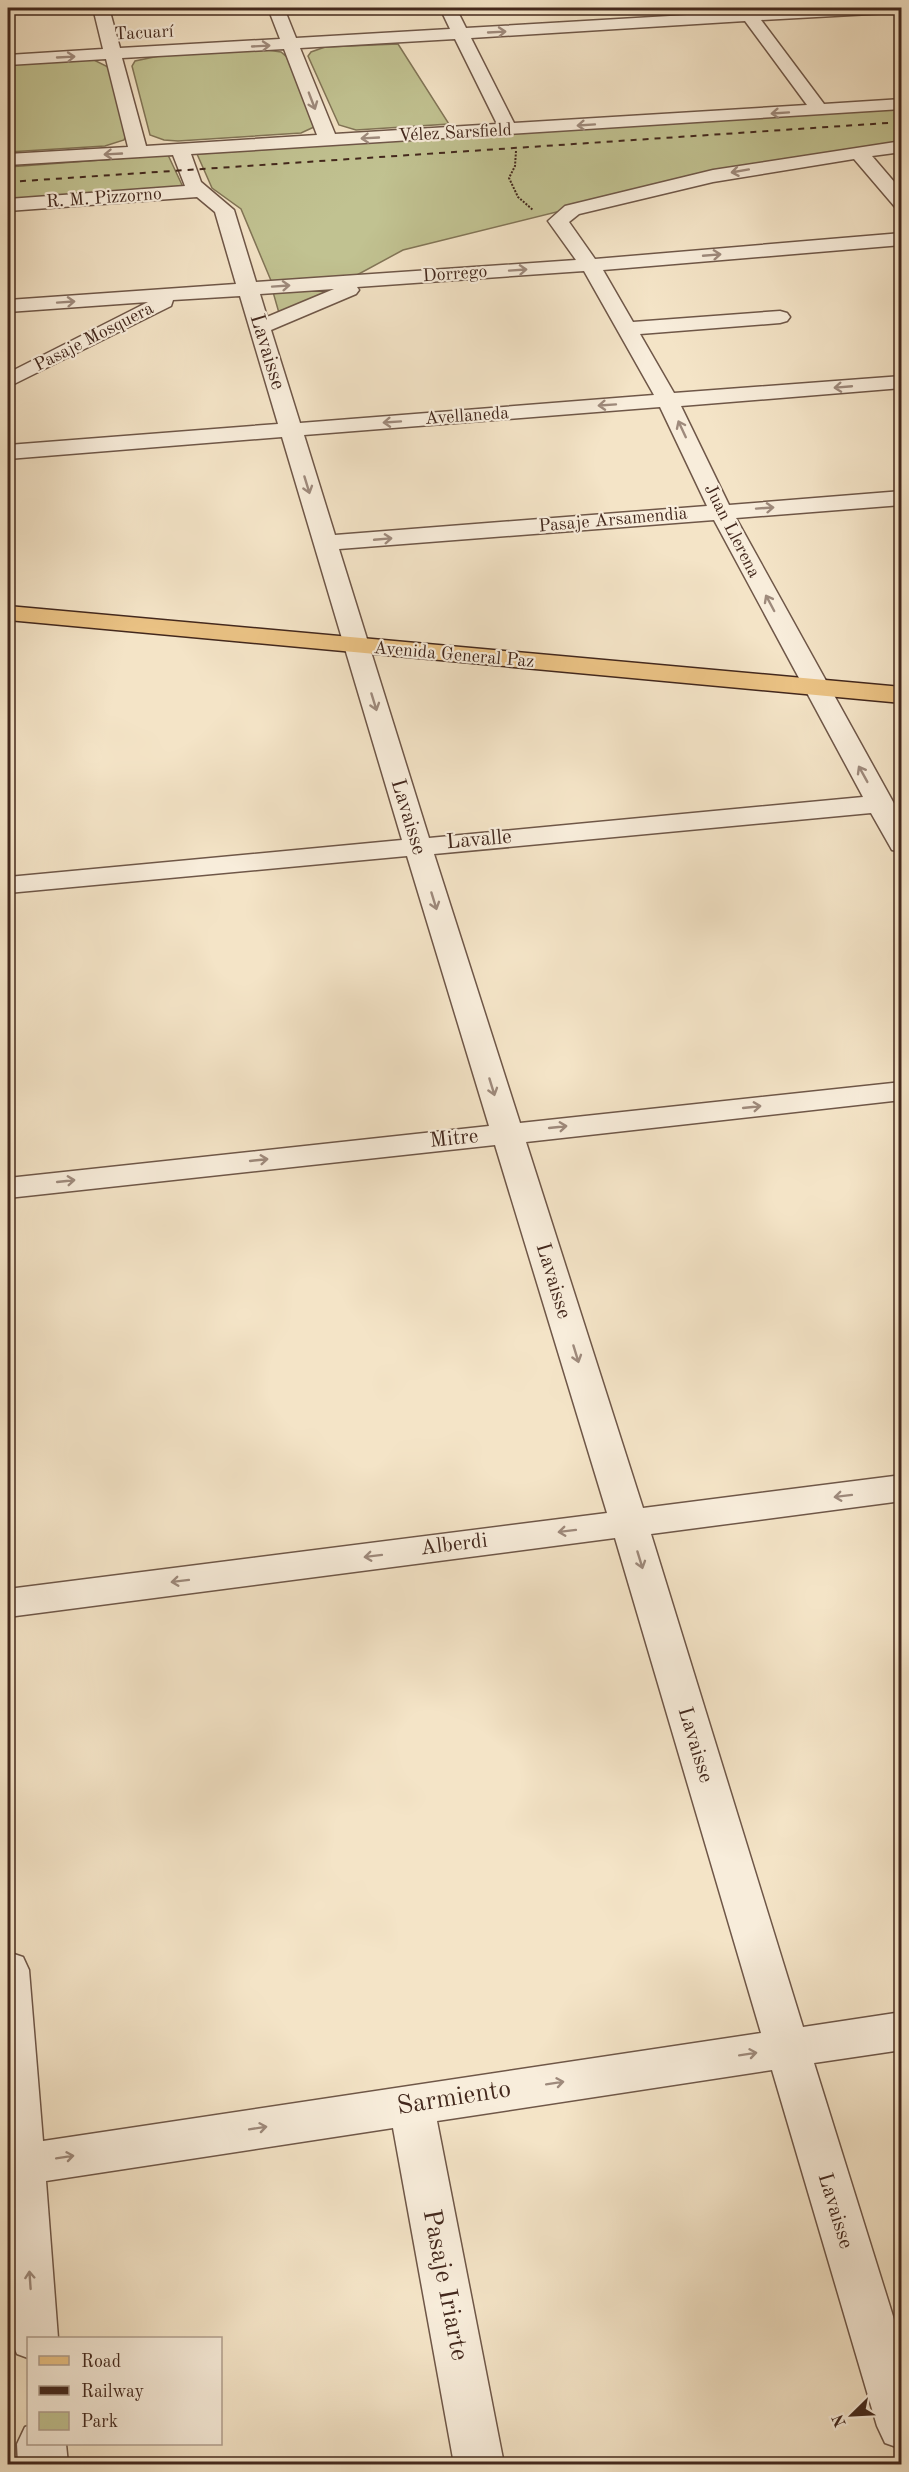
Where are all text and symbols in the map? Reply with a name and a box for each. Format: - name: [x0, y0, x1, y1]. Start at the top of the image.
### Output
- street label: Tacuarí: [114, 22, 174, 44]
- one-way arrow: [487, 26, 507, 37]
- one-way arrow: [250, 40, 270, 51]
- one-way arrow: [55, 51, 75, 62]
- one-way arrow: [307, 91, 318, 110]
- one-way arrow: [771, 107, 791, 118]
- one-way arrow: [576, 120, 596, 131]
- street label: Vélez Sarsfield: [398, 121, 512, 145]
- one-way arrow: [361, 133, 381, 144]
- one-way arrow: [103, 149, 123, 160]
- one-way arrow: [731, 166, 750, 177]
- street label: R. M. Pizzorno: [45, 185, 163, 211]
- one-way arrow: [702, 249, 722, 260]
- street label: Dorrego: [422, 263, 488, 285]
- one-way arrow: [507, 264, 527, 275]
- one-way arrow: [271, 281, 291, 292]
- one-way arrow: [55, 296, 75, 307]
- street label: Pasaje Mosquera: [31, 299, 157, 375]
- street label: Lavaisse: [246, 312, 288, 392]
- one-way arrow: [834, 382, 854, 393]
- one-way arrow: [597, 400, 617, 411]
- street label: Avellaneda: [424, 404, 510, 428]
- one-way arrow: [382, 416, 402, 427]
- one-way arrow: [675, 421, 687, 439]
- one-way arrow: [302, 475, 313, 494]
- street label: Juan Llerena: [701, 481, 763, 581]
- one-way arrow: [755, 502, 775, 513]
- street label: Pasaje Arsamendia: [538, 505, 688, 535]
- one-way arrow: [372, 533, 392, 544]
- one-way arrow: [764, 595, 776, 612]
- street label: Avenida General Paz: [373, 639, 535, 671]
- one-way arrow: [369, 693, 380, 712]
- one-way arrow: [857, 766, 868, 784]
- street label: Lavaisse: [387, 777, 429, 857]
- street label: Lavalle: [445, 827, 513, 853]
- one-way arrow: [429, 891, 440, 910]
- one-way arrow: [487, 1077, 498, 1096]
- one-way arrow: [741, 1101, 761, 1112]
- one-way arrow: [547, 1121, 567, 1132]
- street label: Mitre: [429, 1126, 479, 1152]
- one-way arrow: [249, 1154, 269, 1165]
- one-way arrow: [55, 1176, 75, 1187]
- street label: Lavaisse: [532, 1241, 574, 1321]
- one-way arrow: [571, 1344, 582, 1363]
- one-way arrow: [834, 1490, 854, 1501]
- one-way arrow: [557, 1526, 577, 1537]
- street label: Alberdi: [419, 1530, 489, 1560]
- one-way arrow: [635, 1550, 646, 1569]
- one-way arrow: [364, 1551, 384, 1562]
- one-way arrow: [170, 1575, 190, 1586]
- street label: Lavaisse: [674, 1705, 716, 1785]
- one-way arrow: [737, 2049, 757, 2060]
- street label: Sarmiento: [395, 2076, 513, 2120]
- one-way arrow: [544, 2078, 564, 2089]
- one-way arrow: [248, 2123, 267, 2134]
- one-way arrow: [55, 2152, 75, 2163]
- street label: Lavaisse: [814, 2171, 856, 2251]
- street label: Pasaje Iriarte: [418, 2207, 472, 2363]
- one-way arrow: [24, 2271, 35, 2291]
- legend: [27, 2337, 222, 2445]
- text: Road: [81, 2353, 121, 2371]
- text: Railway: [81, 2383, 144, 2401]
- north arrow: [822, 2385, 882, 2445]
- text: N: [830, 2411, 850, 2429]
- text: Park: [81, 2413, 118, 2431]

